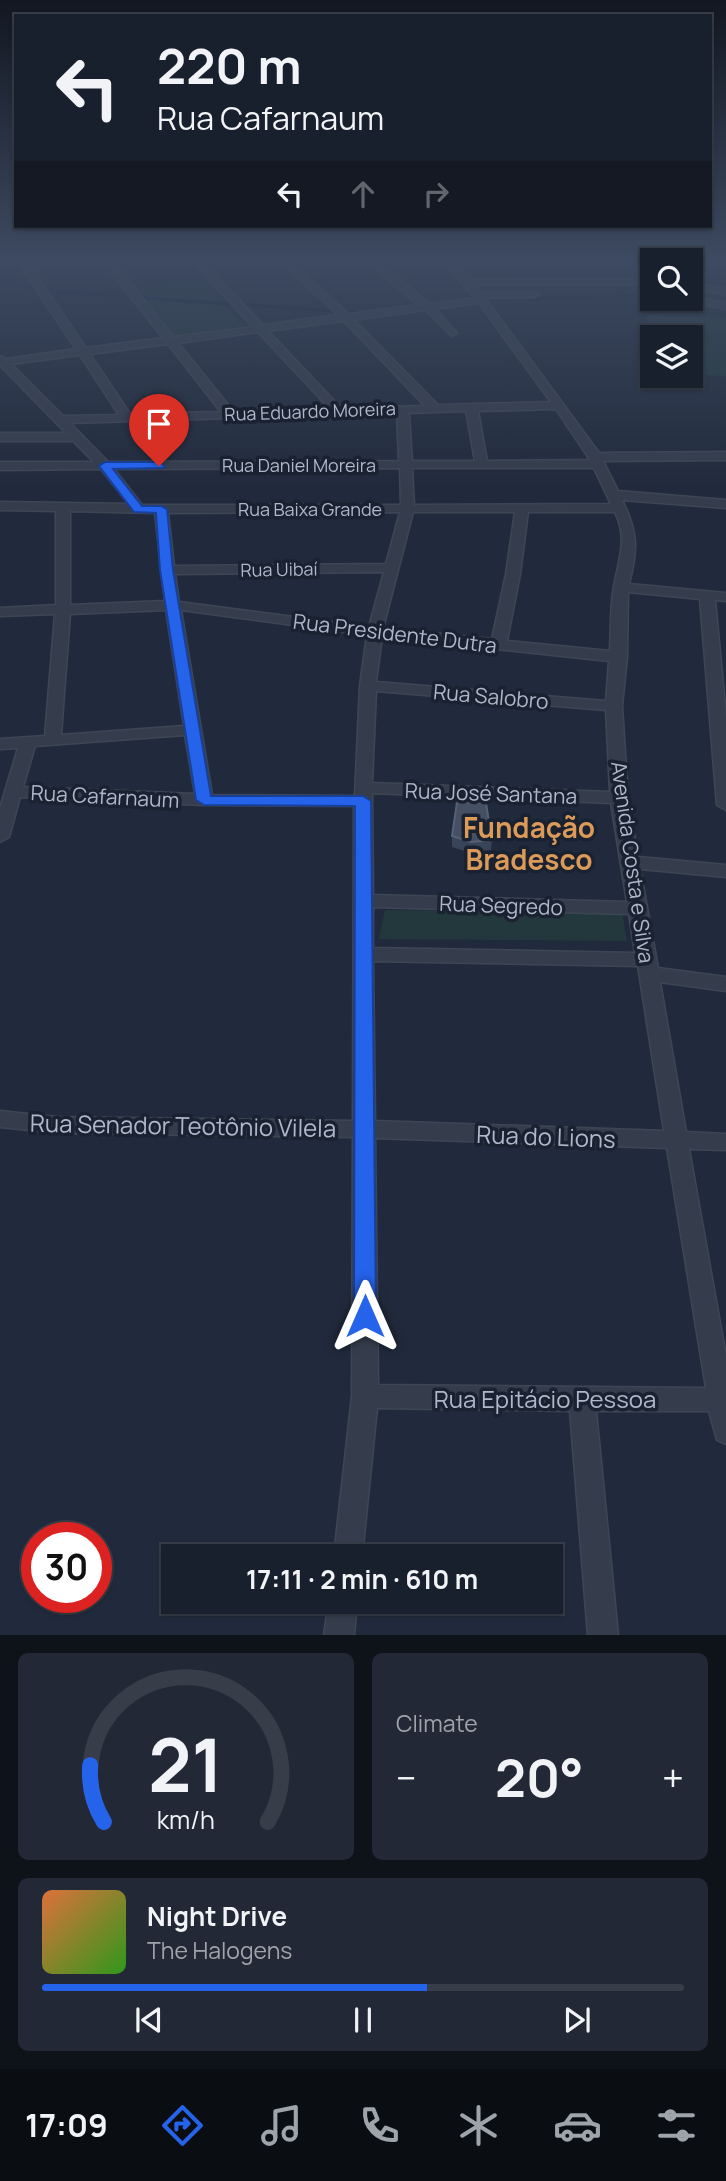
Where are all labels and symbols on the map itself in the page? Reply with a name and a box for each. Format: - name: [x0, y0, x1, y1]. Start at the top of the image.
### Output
- pin: [129, 394, 189, 466]
- street label: Rua Eduardo Moreira: [224, 396, 396, 426]
- street label: Rua Daniel Moreira: [222, 453, 376, 477]
- street label: Rua Baixa Grande: [238, 497, 382, 521]
- street label: Rua Uibaí: [240, 556, 318, 582]
- street label: Rua Presidente Dutra: [292, 607, 498, 659]
- street label: Rua Salobro: [432, 677, 550, 715]
- street label: Avenida Costa e Silva: [605, 759, 661, 965]
- street label: Rua José Santana: [404, 776, 578, 810]
- street label: Rua Cafarnaum: [30, 778, 180, 814]
- district label: Fundação Bradesco: [463, 808, 595, 878]
- street label: Rua Segredo: [439, 889, 563, 921]
- street label: Rua Senador Teotônio Vilela: [30, 1106, 336, 1144]
- street label: Rua do Lions: [476, 1117, 616, 1155]
- position arrow: [328, 1279, 402, 1353]
- street label: Rua Epitácio Pessoa: [434, 1382, 656, 1415]
- speed limit sign: 30: [21, 1522, 112, 1613]

